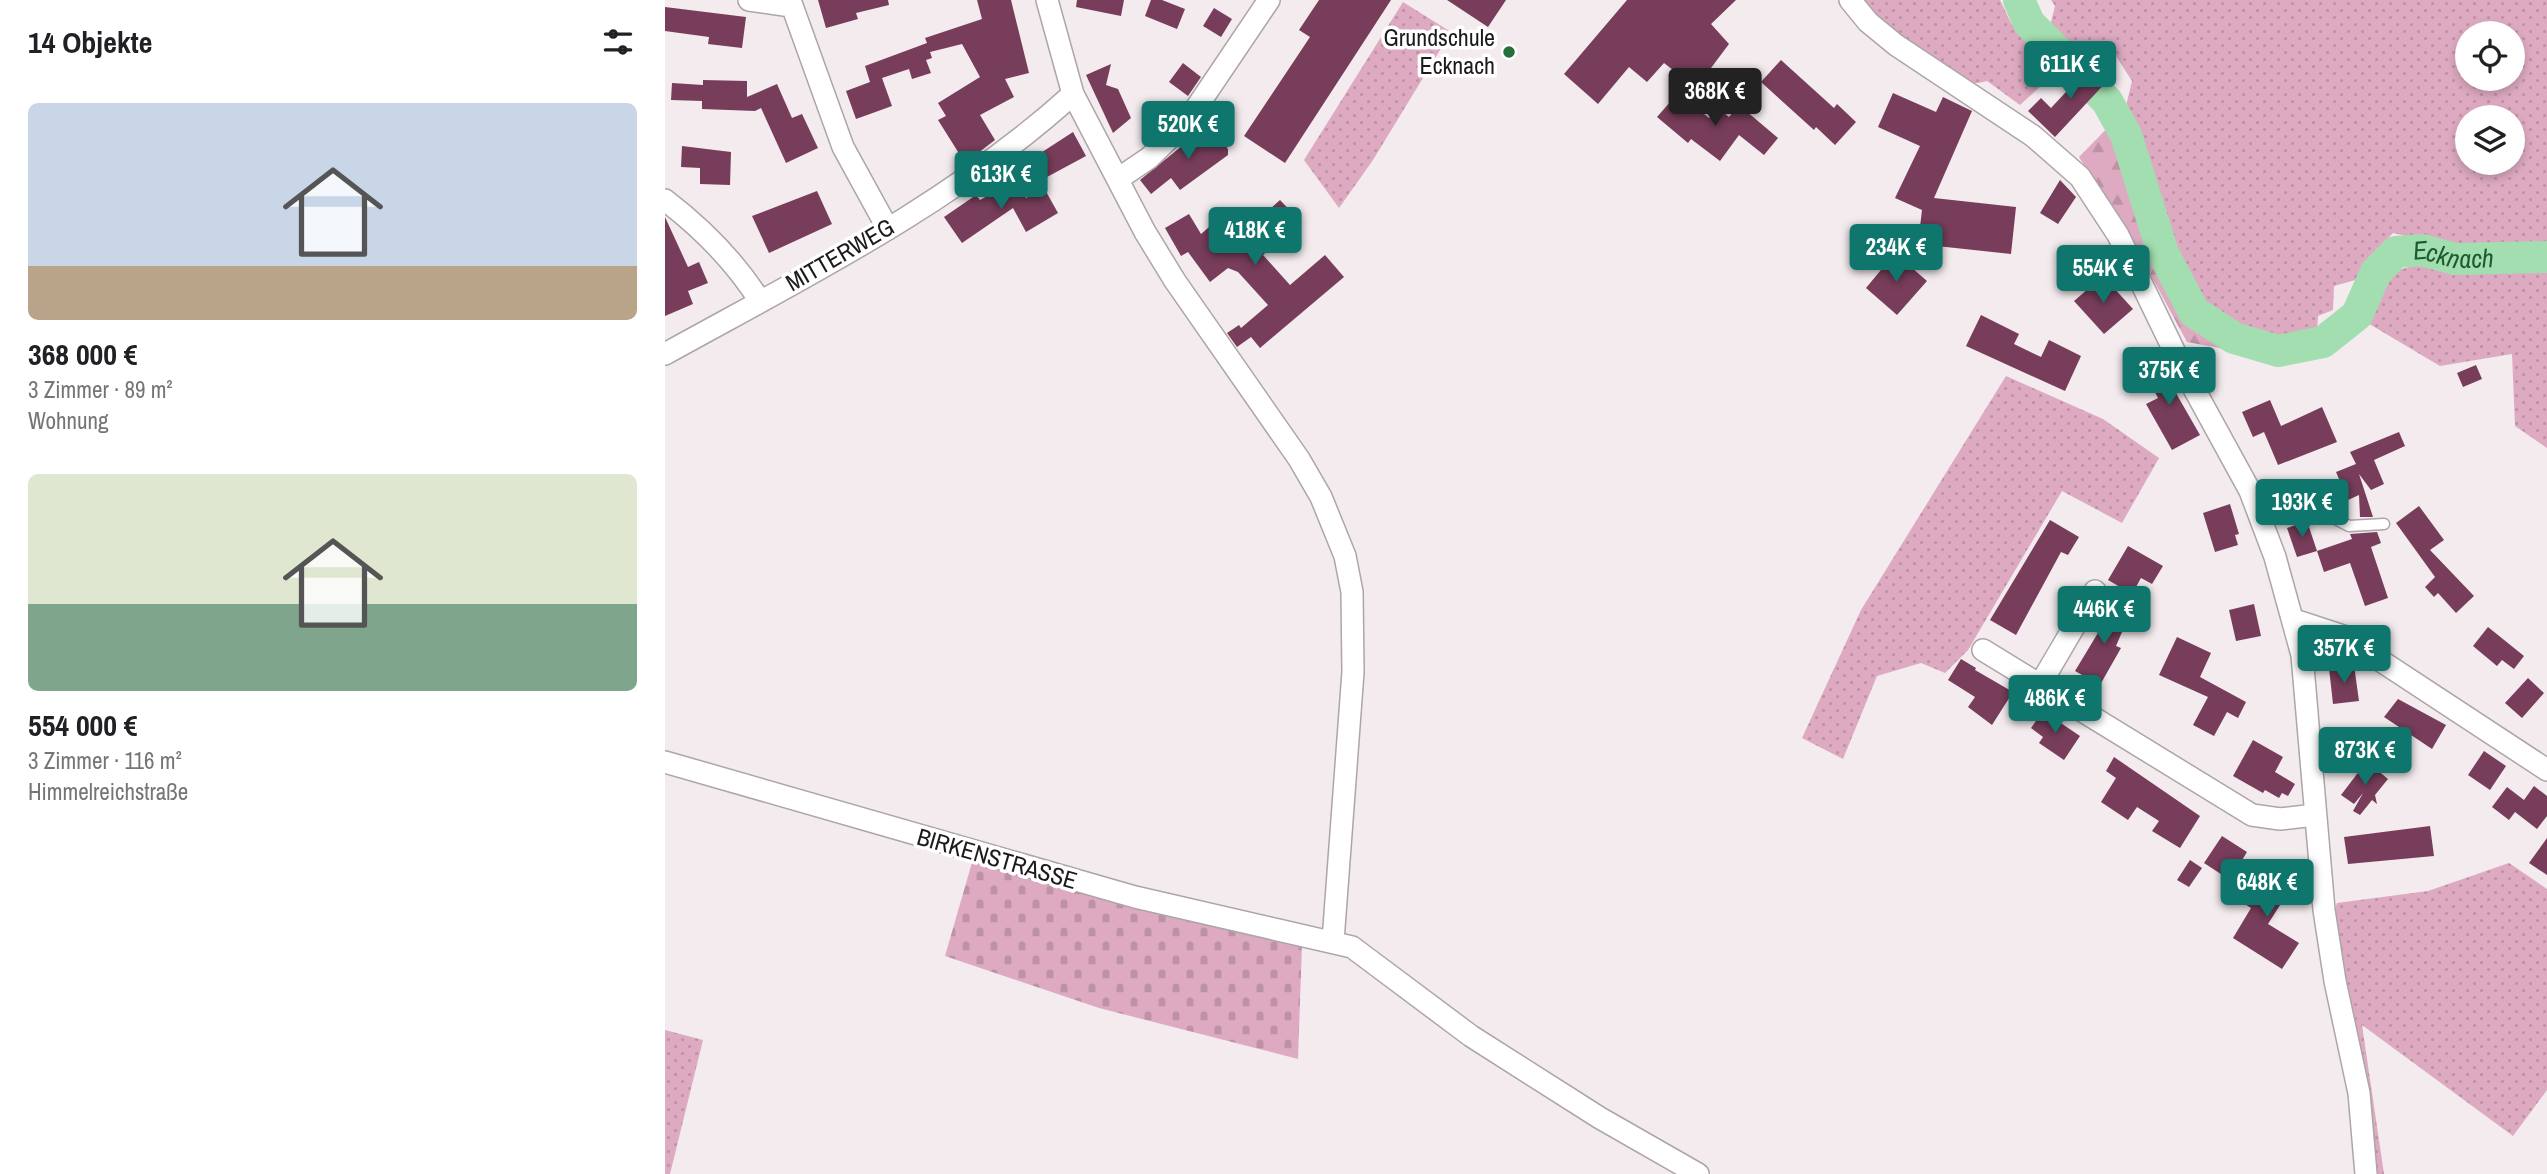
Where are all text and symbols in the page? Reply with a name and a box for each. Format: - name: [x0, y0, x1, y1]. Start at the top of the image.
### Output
- place label: Grundschule Ecknach: [1383, 21, 1495, 81]
- map controls: [2455, 21, 2525, 175]
- button: locate: [2455, 21, 2525, 91]
- text: 14 Objekte: [28, 22, 152, 62]
- icon: filters: [599, 23, 637, 61]
- pin: 611K €: [2013, 42, 2127, 101]
- marker: Grundschule Ecknach: [1501, 44, 1517, 60]
- text: 611K €: [2040, 48, 2100, 79]
- pin: 368K €: [1658, 68, 1772, 128]
- text: 368K €: [1685, 75, 1745, 106]
- pin: 520K €: [1131, 102, 1245, 161]
- button: layers: [2455, 105, 2525, 175]
- text: 520K €: [1158, 108, 1218, 139]
- icon: home: [270, 149, 396, 275]
- pin: 613K €: [944, 152, 1058, 211]
- text: 613K €: [971, 158, 1031, 189]
- pin: 418K €: [1198, 208, 1312, 267]
- street label: MITTERWEG: [780, 210, 899, 298]
- text: 418K €: [1225, 214, 1285, 245]
- pin: 234K €: [1839, 224, 1953, 284]
- text: 234K €: [1866, 231, 1926, 262]
- water label: Ecknach: [2412, 232, 2494, 277]
- pin: 554K €: [2046, 246, 2160, 305]
- text: 554K €: [2073, 252, 2133, 283]
- text: 368 000 €: [28, 334, 137, 374]
- pin: 375K €: [2112, 348, 2226, 407]
- text: 375K €: [2139, 354, 2199, 385]
- text: 3 Zimmer · 89 m²: [28, 374, 173, 405]
- text: Wohnung: [28, 405, 108, 436]
- pin: 193K €: [2245, 480, 2359, 539]
- text: 193K €: [2272, 486, 2332, 517]
- icon: home: [270, 520, 396, 646]
- pin: 446K €: [2047, 586, 2161, 646]
- text: 446K €: [2074, 593, 2134, 624]
- pin: 357K €: [2287, 626, 2401, 685]
- text: 357K €: [2314, 632, 2374, 663]
- pin: 486K €: [1998, 676, 2112, 735]
- text: 486K €: [2025, 682, 2085, 713]
- text: 554 000 €: [28, 705, 137, 745]
- pin: 873K €: [2308, 728, 2422, 787]
- text: 873K €: [2335, 734, 2395, 765]
- text: 3 Zimmer · 116 m²: [28, 745, 182, 776]
- text: Himmelreichstraße: [28, 776, 188, 807]
- street label: BIRKENSTRASSE: [913, 820, 1081, 896]
- pin: 648K €: [2210, 860, 2324, 919]
- text: 648K €: [2237, 866, 2297, 897]

